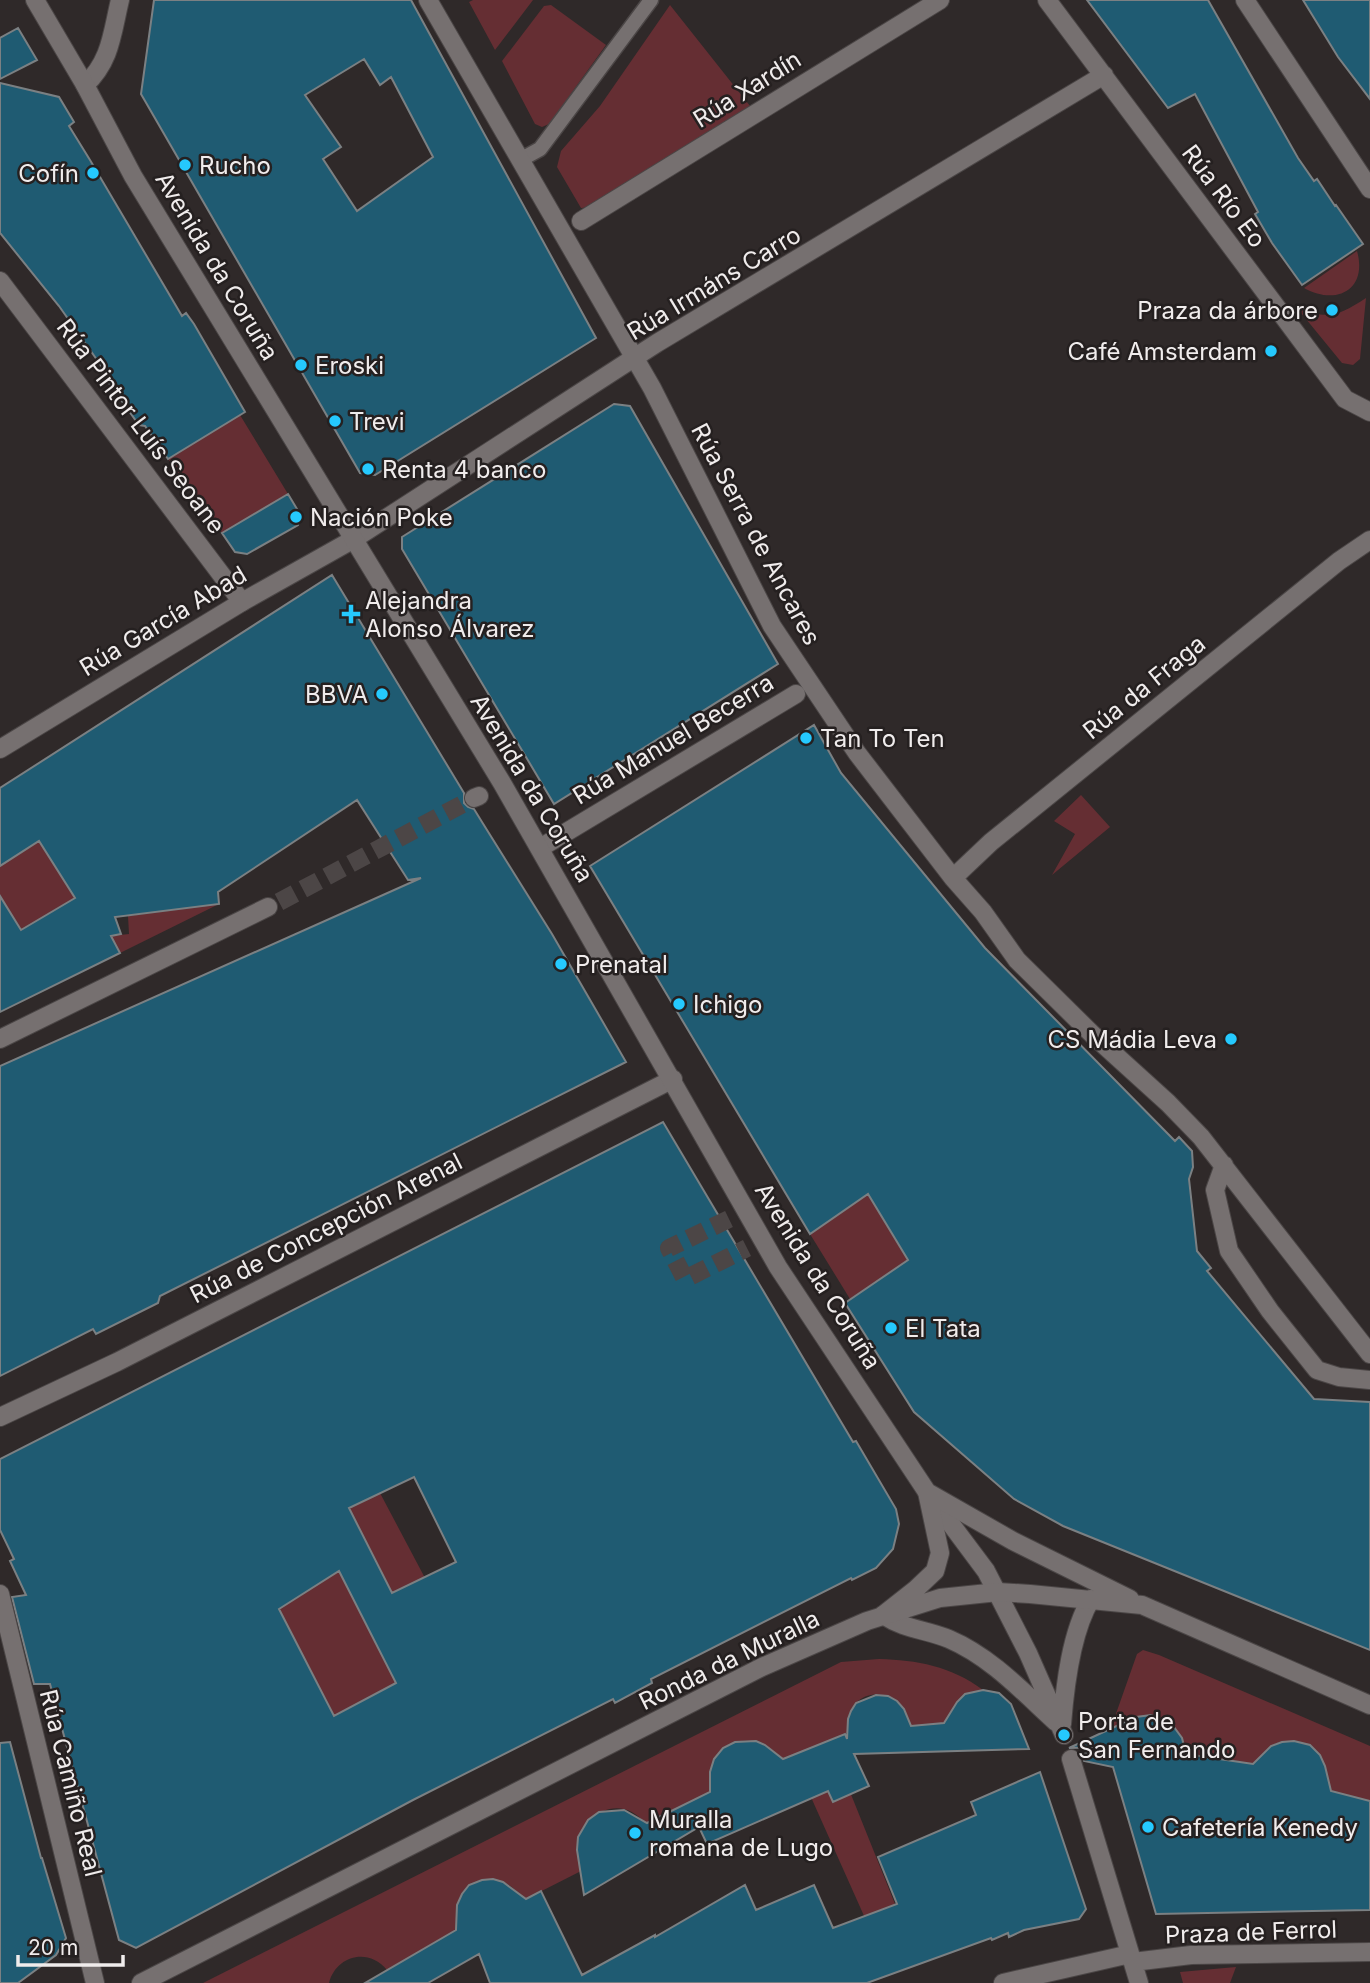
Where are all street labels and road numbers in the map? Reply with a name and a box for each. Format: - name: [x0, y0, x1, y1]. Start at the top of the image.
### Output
- street label: Rúa Xardín: [688, 44, 806, 134]
- street label: Rúa Río Eo: [1176, 139, 1272, 253]
- street label: Avenida da Coruña: [149, 167, 285, 365]
- street label: Rúa Irmáns Carro: [622, 220, 806, 346]
- street label: Rúa Pintor Luís Seoane: [51, 313, 231, 539]
- street label: Rúa Serra de Ancares: [685, 418, 827, 650]
- street label: Rúa García Abad: [74, 560, 252, 682]
- street label: Rúa da Fraga: [1077, 629, 1211, 745]
- street label: Rúa Manuel Becerra: [567, 668, 779, 810]
- street label: Avenida da Coruña: [464, 689, 600, 887]
- street label: Rúa de Concepción Arenal: [185, 1147, 467, 1309]
- street label: Avenida da Coruña: [749, 1177, 887, 1375]
- street label: Ronda da Muralla: [634, 1604, 824, 1716]
- street label: Rúa Camiño Real: [34, 1687, 108, 1879]
- street label: Praza de Ferrol: [1164, 1915, 1338, 1949]

